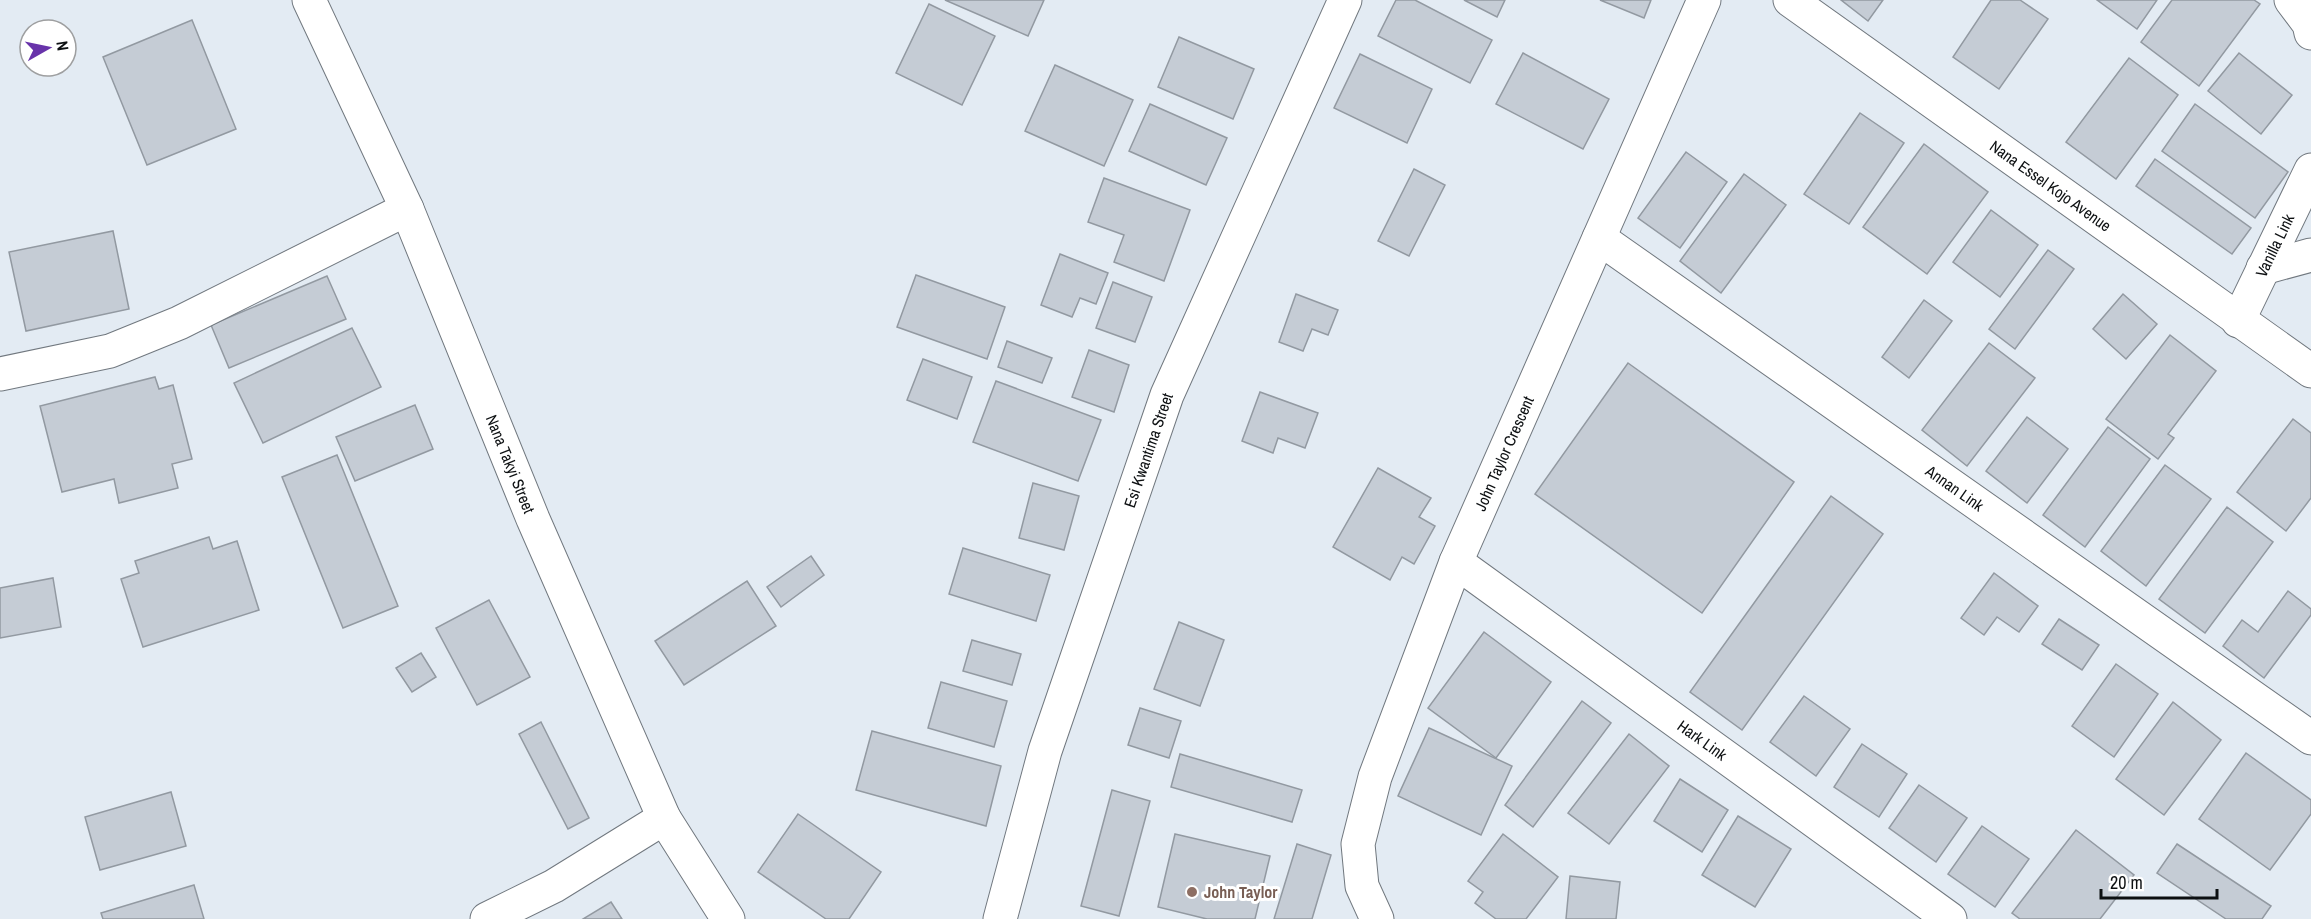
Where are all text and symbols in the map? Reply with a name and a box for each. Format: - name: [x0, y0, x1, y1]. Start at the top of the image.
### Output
- north arrow: [18, 18, 78, 78]
- text: N: [51, 39, 74, 52]
- street label: Nana Essel Kojo Avenue: [1986, 135, 2116, 236]
- street label: Vanilla Link: [2250, 210, 2299, 281]
- street label: Esi Kwantima Street: [1118, 390, 1178, 510]
- street label: John Taylor Crescent: [1469, 392, 1539, 514]
- street label: Nana Takyi Street: [481, 411, 541, 517]
- street label: Annan Link: [1921, 459, 1989, 516]
- street label: Hark Link: [1673, 715, 1732, 766]
- scale bar: [2101, 862, 2216, 900]
- text: 20 m: [2110, 870, 2143, 895]
- place label: John Taylor: [1204, 881, 1278, 903]
- marker: John Taylor: [1185, 885, 1199, 899]

